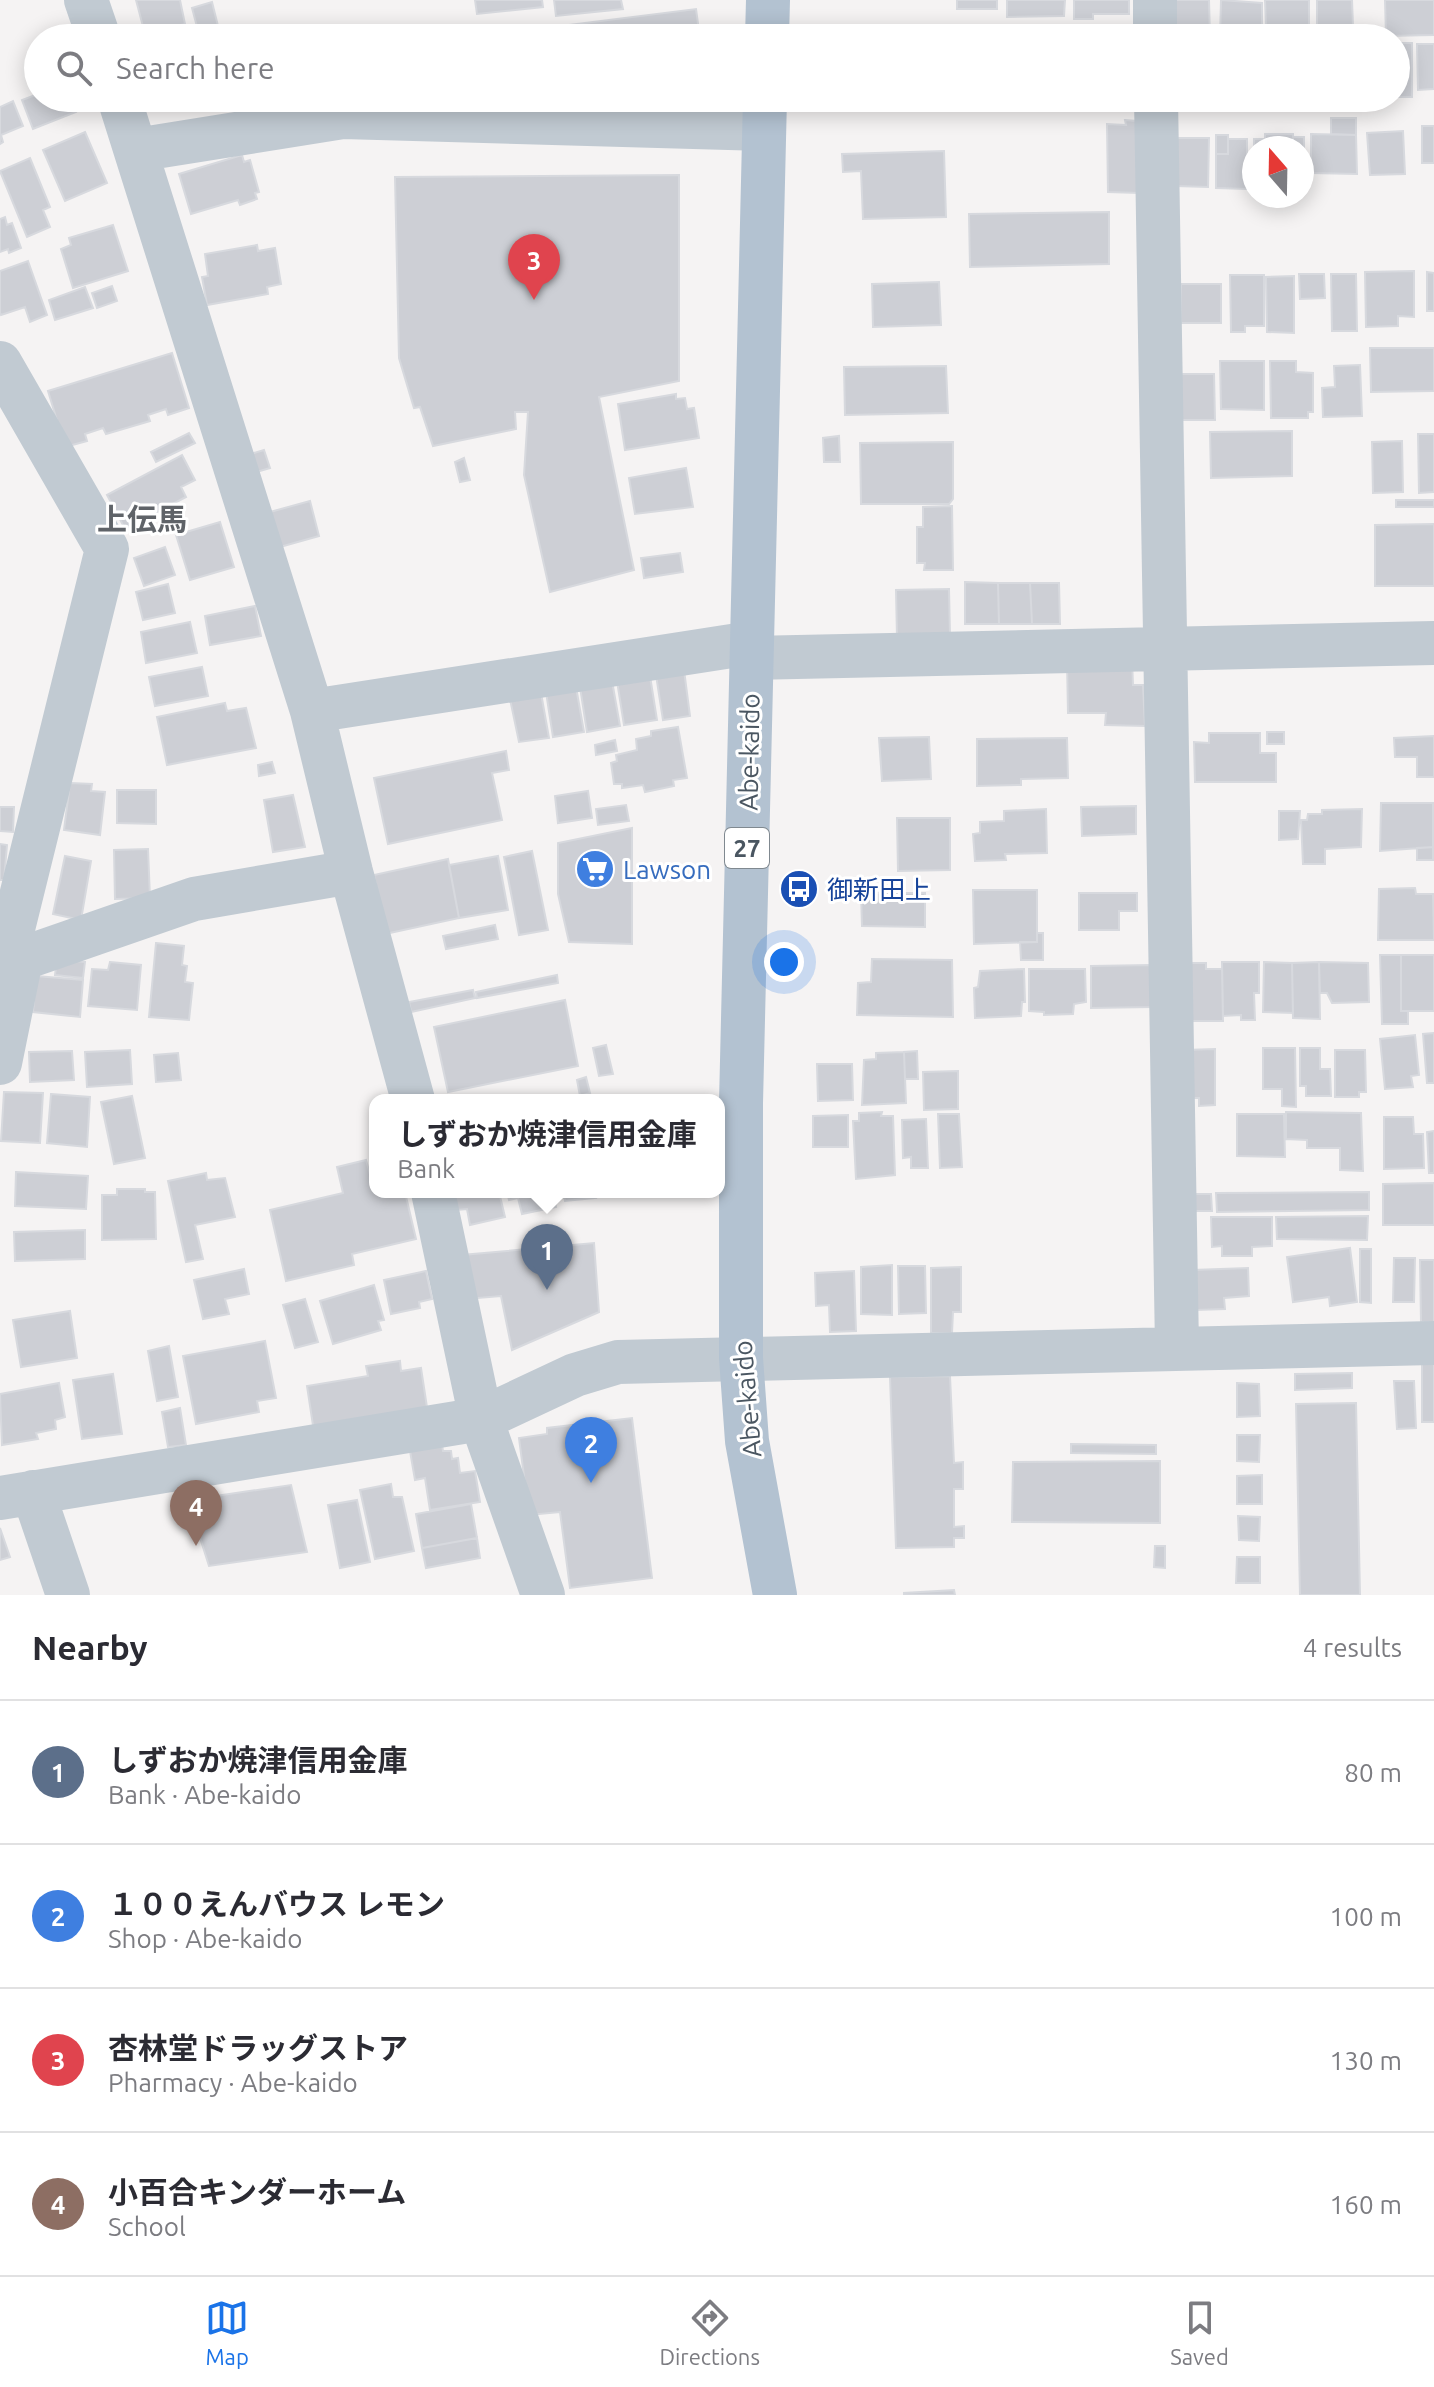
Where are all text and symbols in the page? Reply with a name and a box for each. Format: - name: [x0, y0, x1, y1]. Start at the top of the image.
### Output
- search box: [24, 24, 1410, 112]
- icon: search: [52, 46, 96, 90]
- text: Search here: [116, 51, 275, 85]
- north arrow: [1242, 136, 1314, 208]
- pin: 3: [508, 234, 560, 300]
- district label: 上伝馬: [97, 502, 187, 536]
- street label: Abe-kaido: [733, 693, 765, 811]
- road number: 27: [725, 828, 769, 868]
- supermarket icon: Lawson: [574, 848, 616, 890]
- place label: Lawson: [623, 855, 711, 884]
- bus stop icon: 御新田上: [778, 868, 820, 910]
- place label: 御新田上: [827, 875, 931, 904]
- your location: [764, 942, 804, 982]
- popup: [369, 1094, 725, 1198]
- text: しずおか焼津信用金庫: [397, 1117, 697, 1151]
- text: Bank: [397, 1154, 455, 1183]
- pin: 1: [521, 1224, 573, 1290]
- street label: Abe-kaido: [727, 1339, 767, 1459]
- pin: 2: [565, 1417, 617, 1483]
- pin: 4: [170, 1480, 222, 1546]
- text: Nearby: [32, 1628, 147, 1666]
- text: 4 results: [1303, 1633, 1402, 1662]
- text: しずおか焼津信用金庫: [108, 1743, 407, 1777]
- text: 1: [51, 1758, 65, 1787]
- text: 80 m: [1344, 1758, 1402, 1787]
- text: Bank · Abe-kaido: [108, 1780, 301, 1809]
- text: １００えんバウス レモン: [108, 1887, 445, 1921]
- text: 2: [51, 1902, 65, 1931]
- text: 100 m: [1330, 1902, 1402, 1931]
- text: Shop · Abe-kaido: [108, 1924, 302, 1953]
- text: 杏林堂ドラッグストア: [108, 2031, 408, 2065]
- text: 3: [51, 2046, 65, 2075]
- text: 130 m: [1330, 2046, 1402, 2075]
- text: Pharmacy · Abe-kaido: [108, 2068, 358, 2097]
- text: 小百合キンダーホーム: [108, 2175, 406, 2209]
- text: 4: [51, 2190, 65, 2219]
- text: 160 m: [1330, 2190, 1402, 2219]
- text: School: [108, 2212, 186, 2241]
- tab: Map: [205, 2296, 249, 2369]
- tab: Directions: [659, 2296, 760, 2369]
- tab: Saved: [1170, 2296, 1229, 2369]

